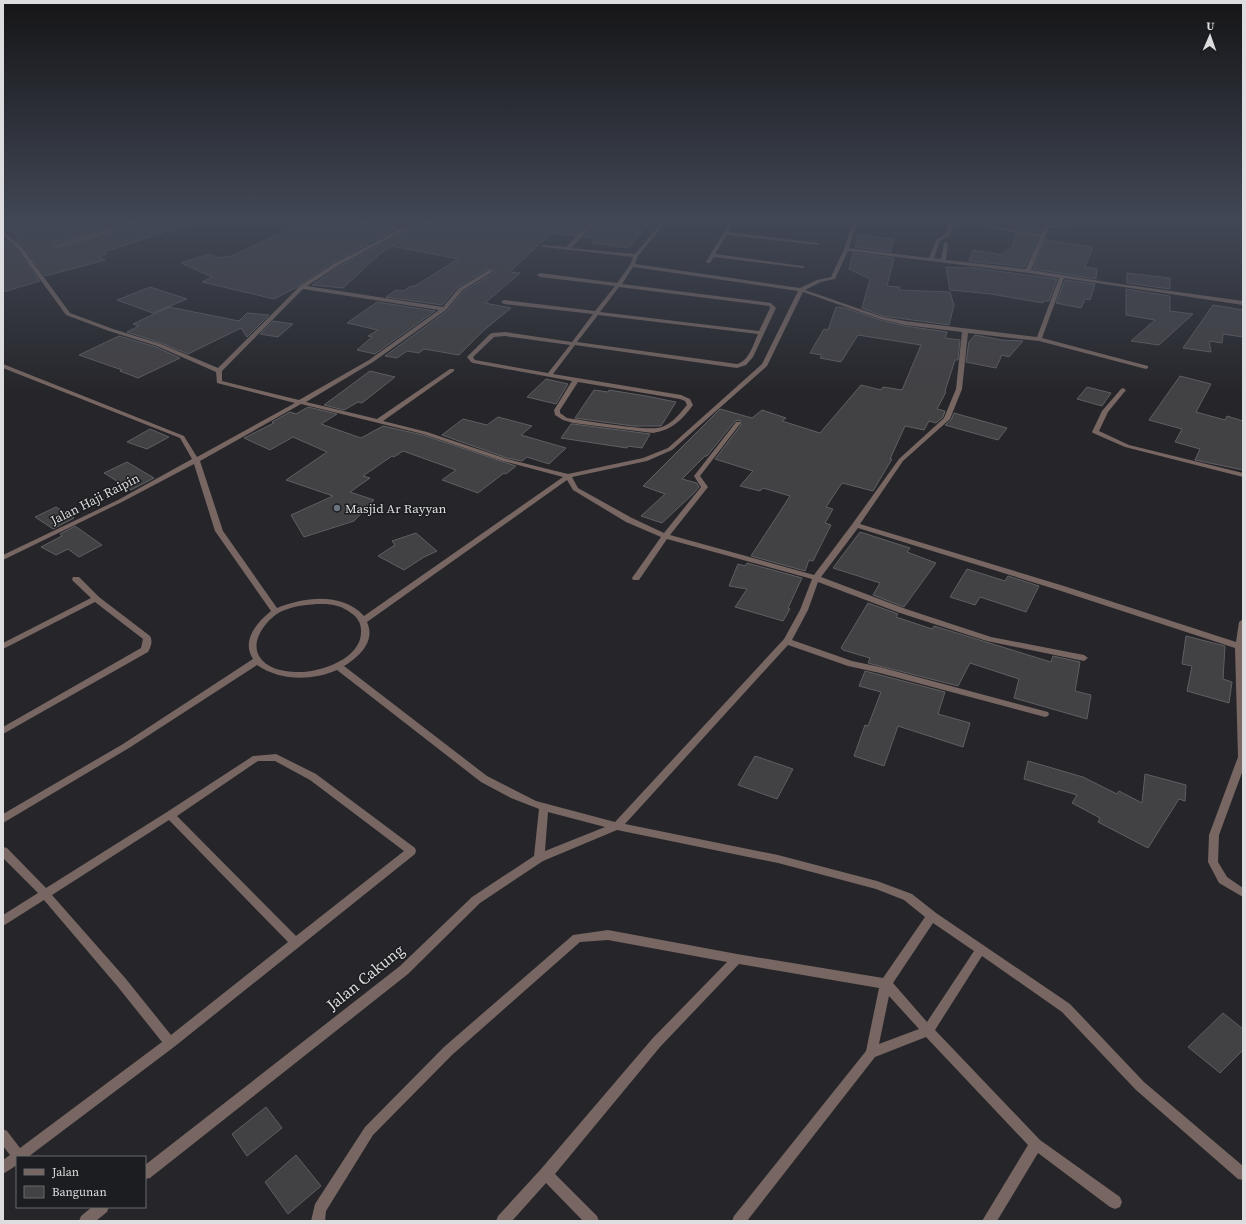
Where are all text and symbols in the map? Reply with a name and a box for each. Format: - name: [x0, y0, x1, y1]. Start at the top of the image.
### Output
- north arrow: [1190, 16, 1230, 56]
- text: U: [1206, 19, 1215, 34]
- street label: Jalan Haji Raipin: [47, 469, 142, 529]
- place label: Masjid Ar Rayyan: [345, 500, 446, 517]
- marker: Masjid Ar Rayyan: [332, 503, 342, 513]
- street label: Jalan Cakung: [321, 939, 408, 1016]
- legend: [16, 1156, 146, 1208]
- text: Jalan: [51, 1164, 79, 1180]
- text: Bangunan: [52, 1184, 107, 1200]

